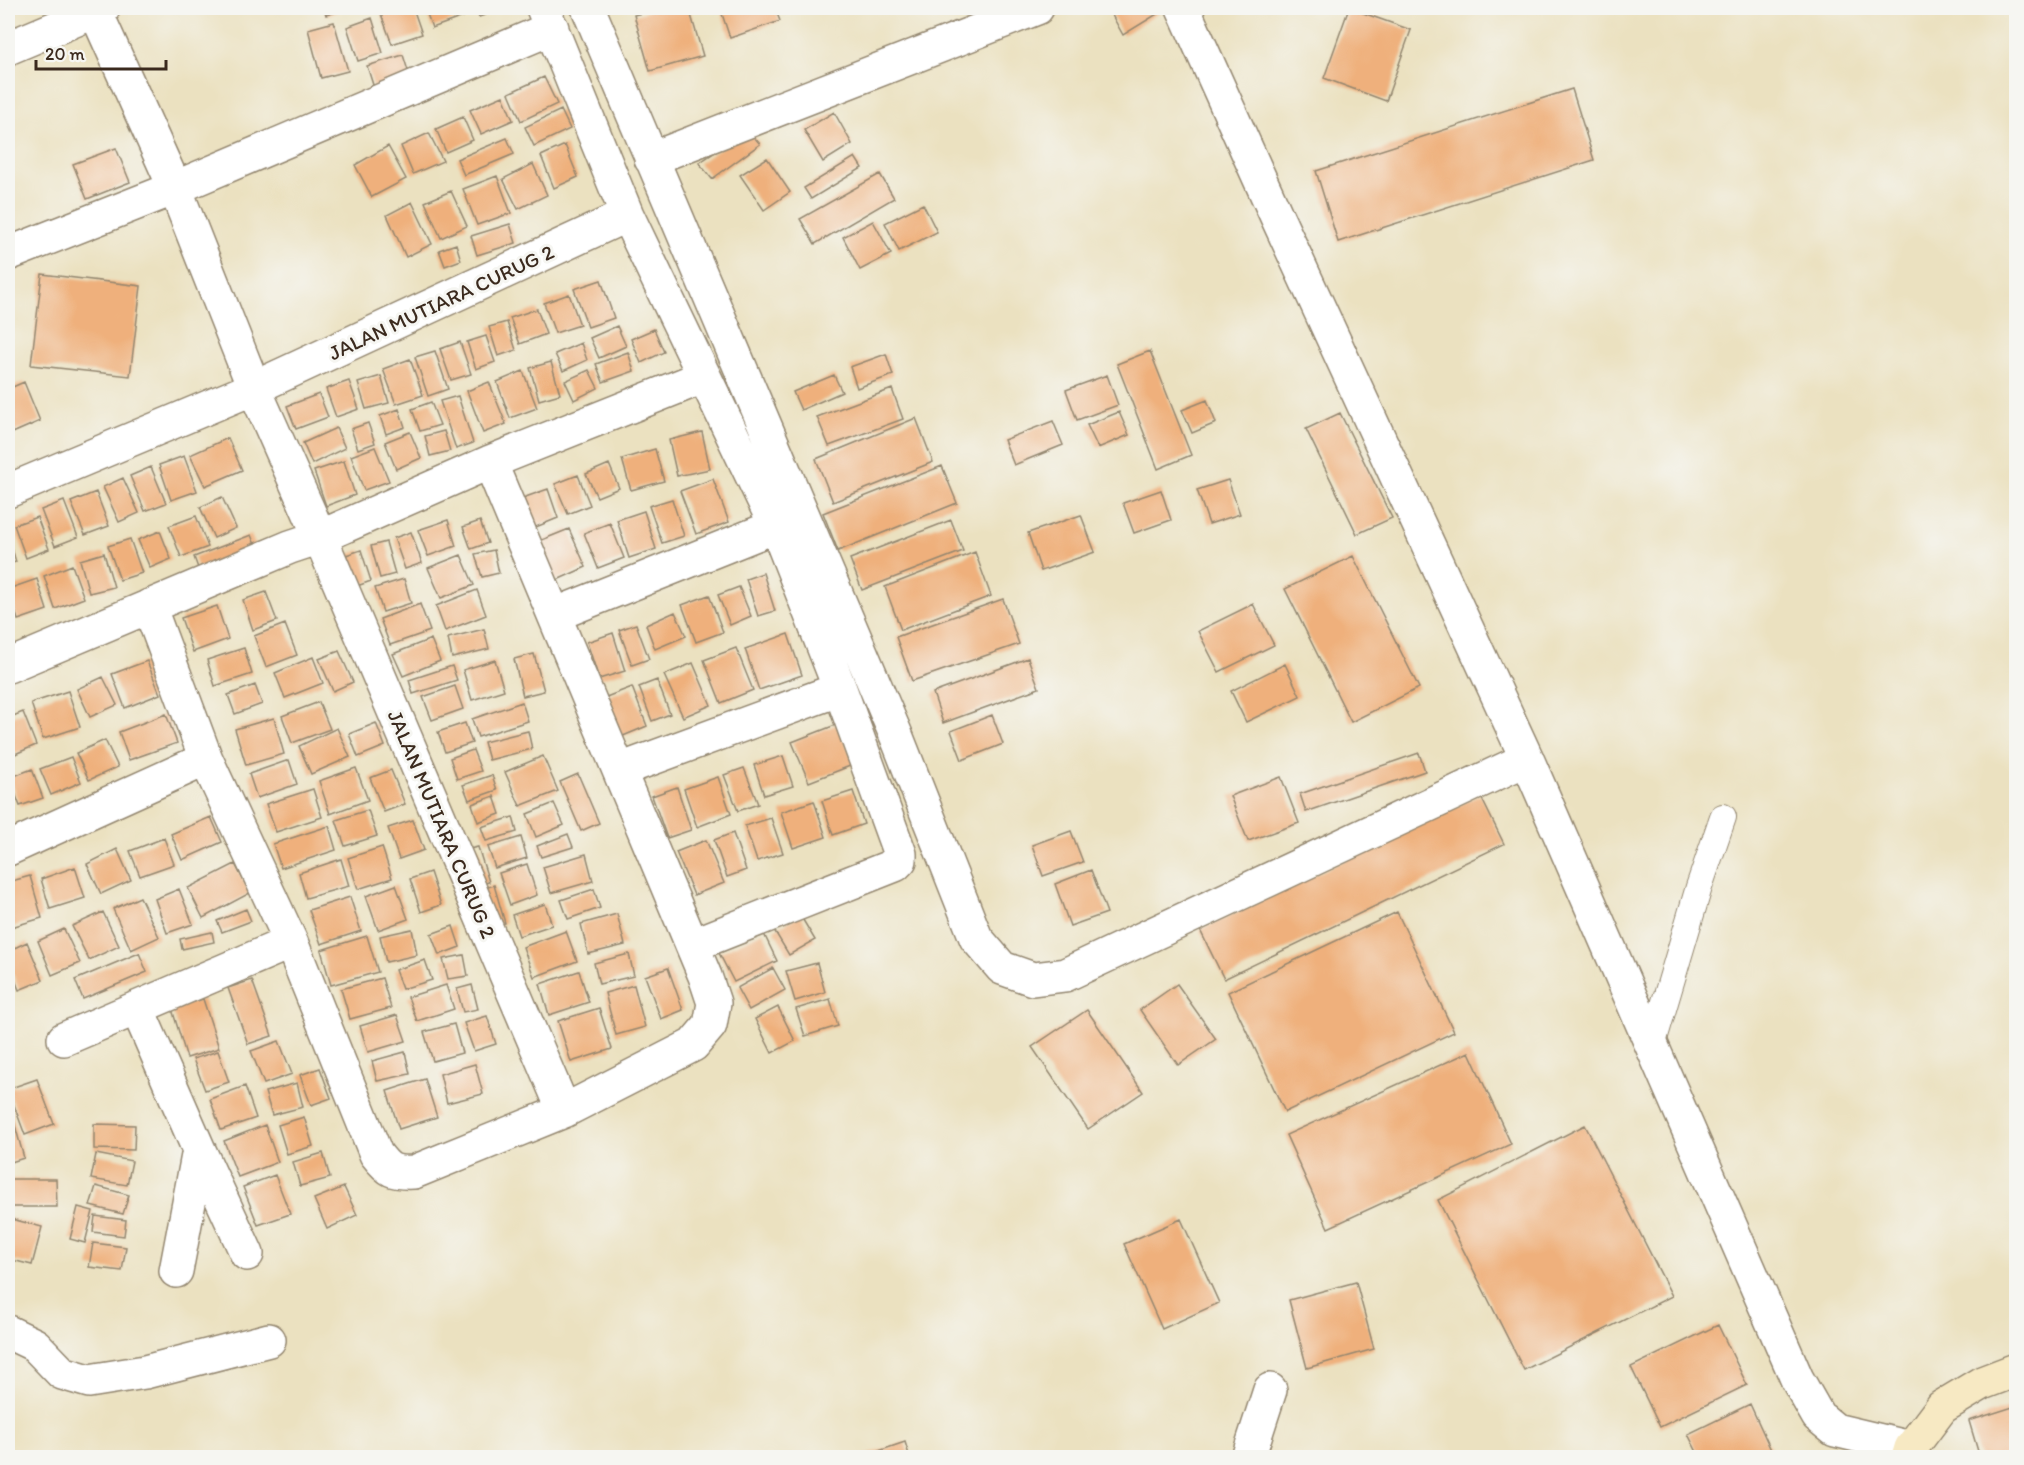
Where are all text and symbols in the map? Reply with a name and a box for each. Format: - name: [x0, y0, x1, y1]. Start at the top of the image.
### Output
- scale bar: [36, 33, 166, 71]
- text: 20 m: [45, 43, 85, 65]
- street label: JALAN MUTIARA CURUG 2: [324, 239, 558, 365]
- street label: JALAN MUTIARA CURUG 2: [383, 706, 501, 942]

